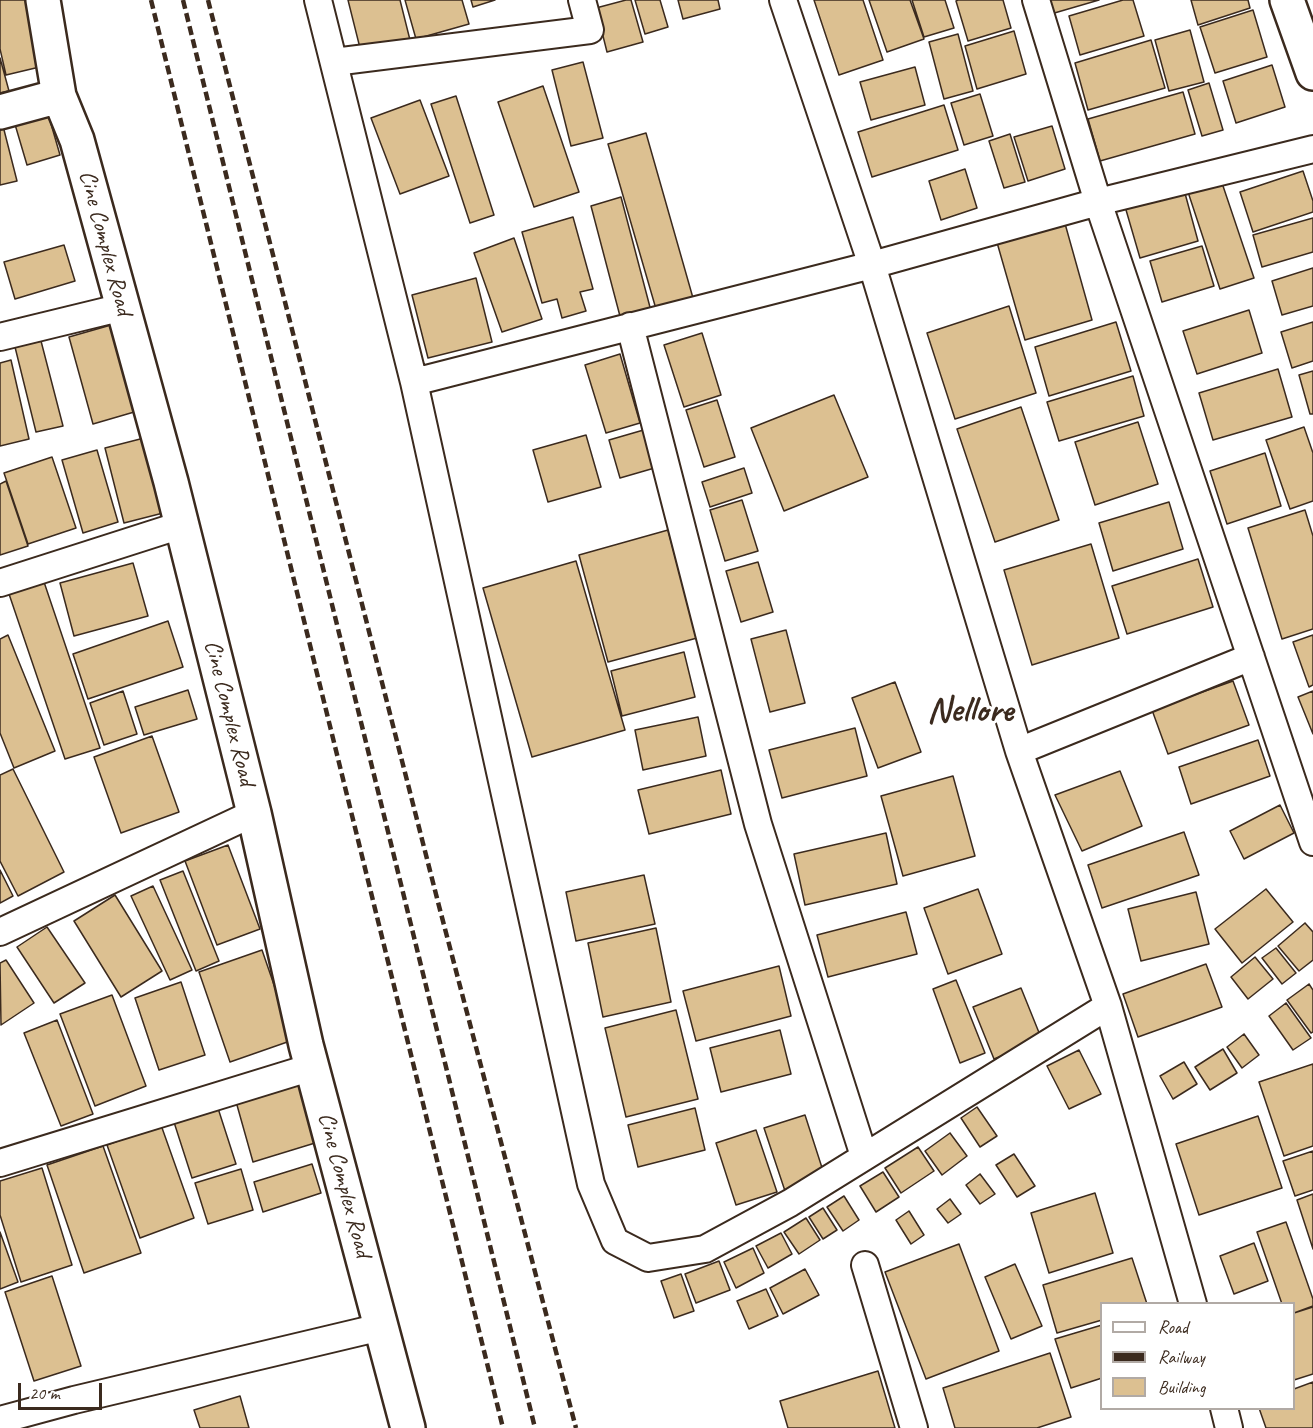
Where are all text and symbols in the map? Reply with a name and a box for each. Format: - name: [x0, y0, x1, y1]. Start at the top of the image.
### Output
- street label: Cine Complex Road: [72, 168, 138, 318]
- street label: Cine Complex Road: [197, 637, 261, 789]
- district label: Nellore: [927, 690, 1013, 734]
- street label: Cine Complex Road: [311, 1110, 377, 1260]
- legend: [1100, 1302, 1295, 1410]
- text: Road: [1158, 1316, 1188, 1338]
- text: Railway: [1158, 1346, 1205, 1368]
- scale bar: [21, 1371, 105, 1409]
- text: Building: [1158, 1376, 1205, 1398]
- text: 20 m: [29, 1382, 60, 1404]

